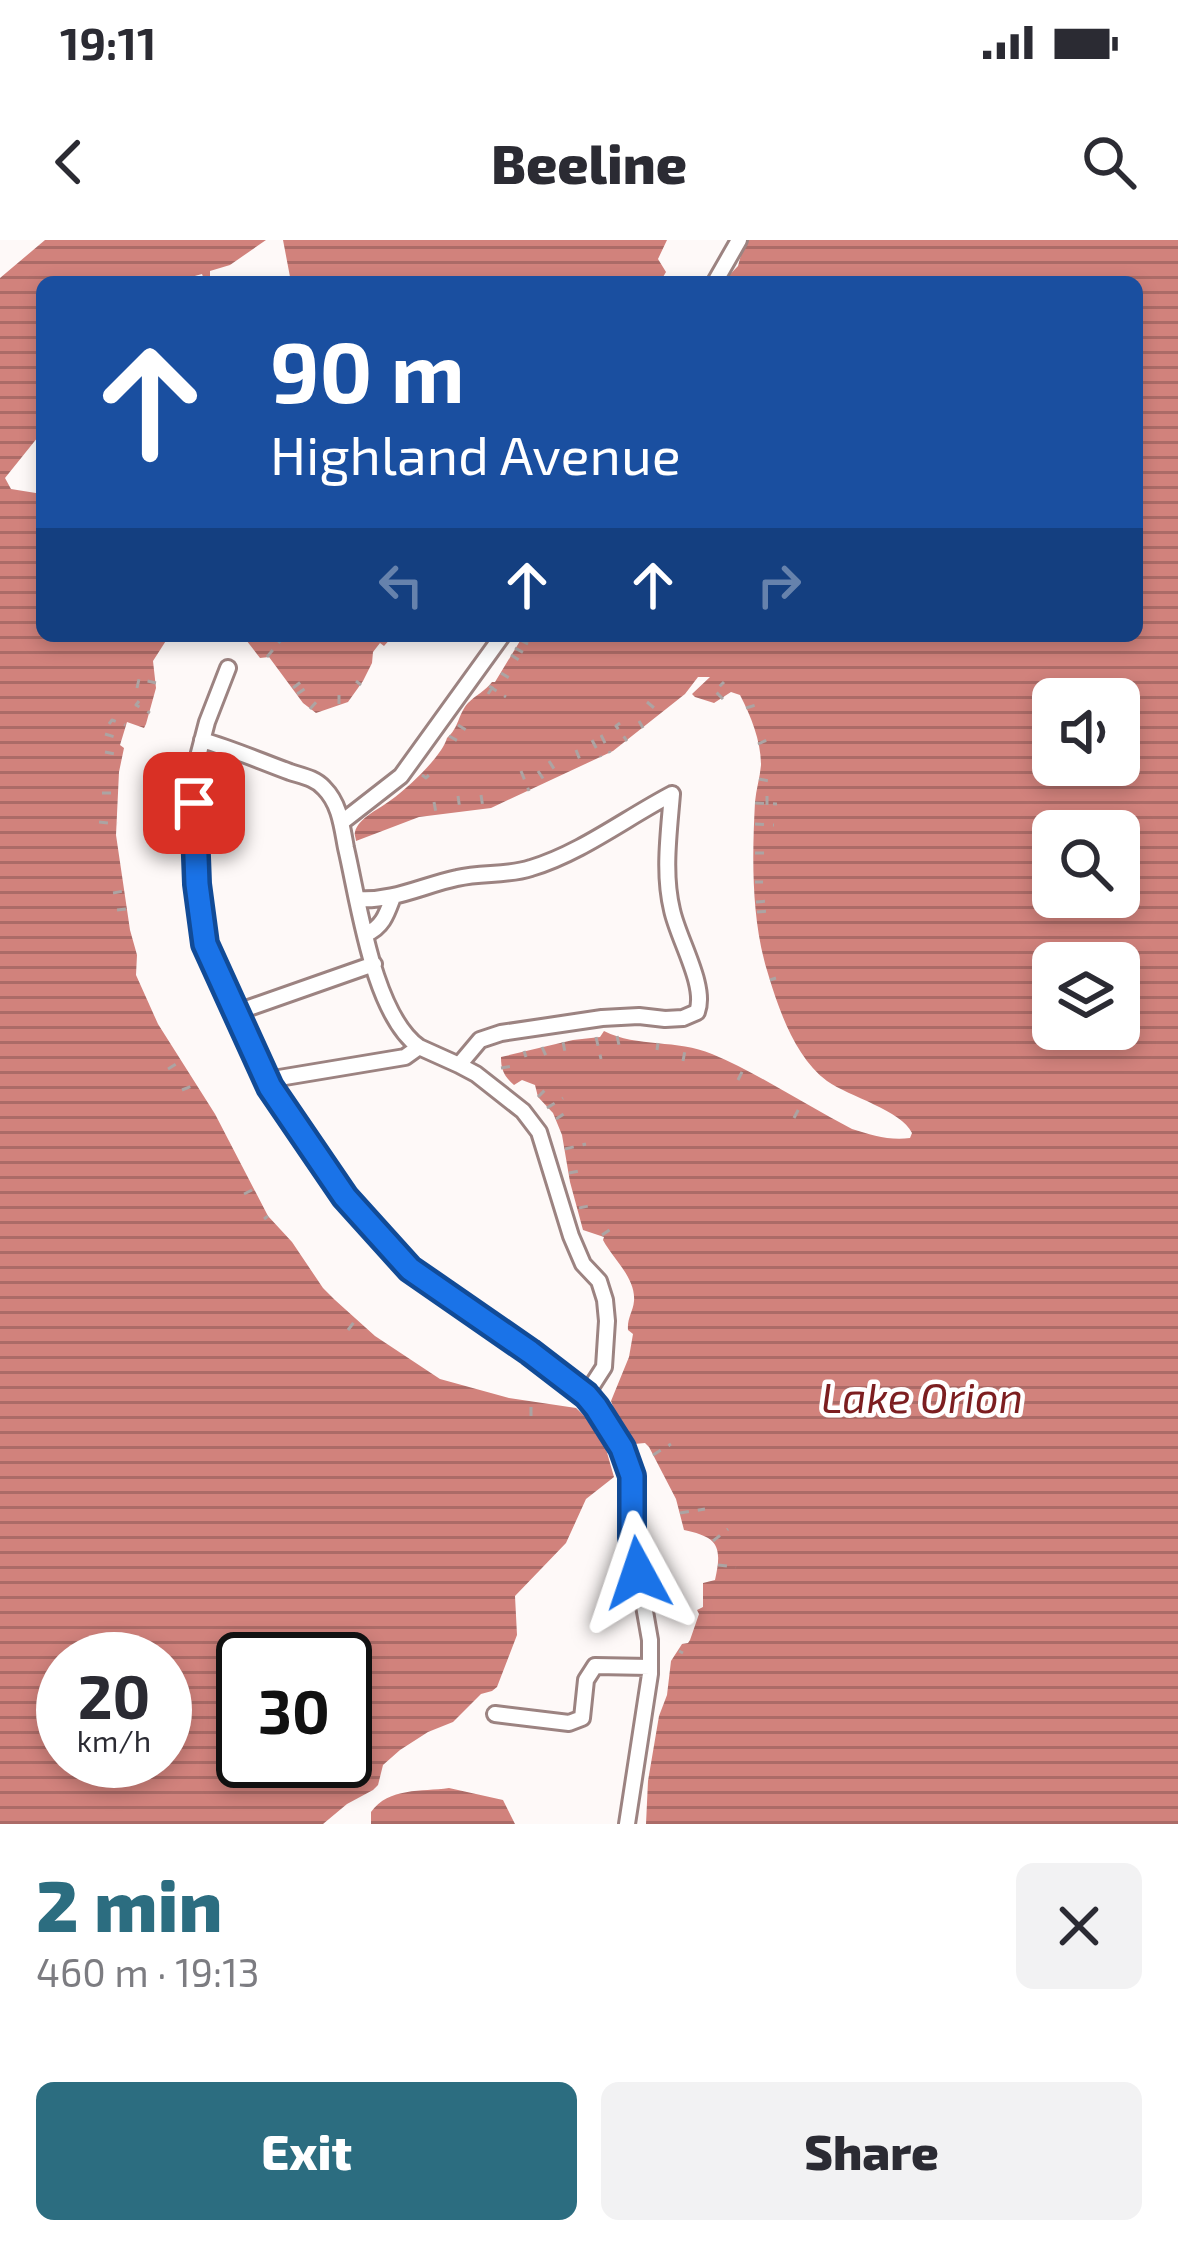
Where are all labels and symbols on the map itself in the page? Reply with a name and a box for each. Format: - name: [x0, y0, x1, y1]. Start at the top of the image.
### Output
- pin: [143, 752, 245, 854]
- water label: Lake Orion: [821, 1371, 1023, 1421]
- position arrow: [575, 1510, 701, 1636]
- speed limit sign: 30: [216, 1632, 372, 1788]

